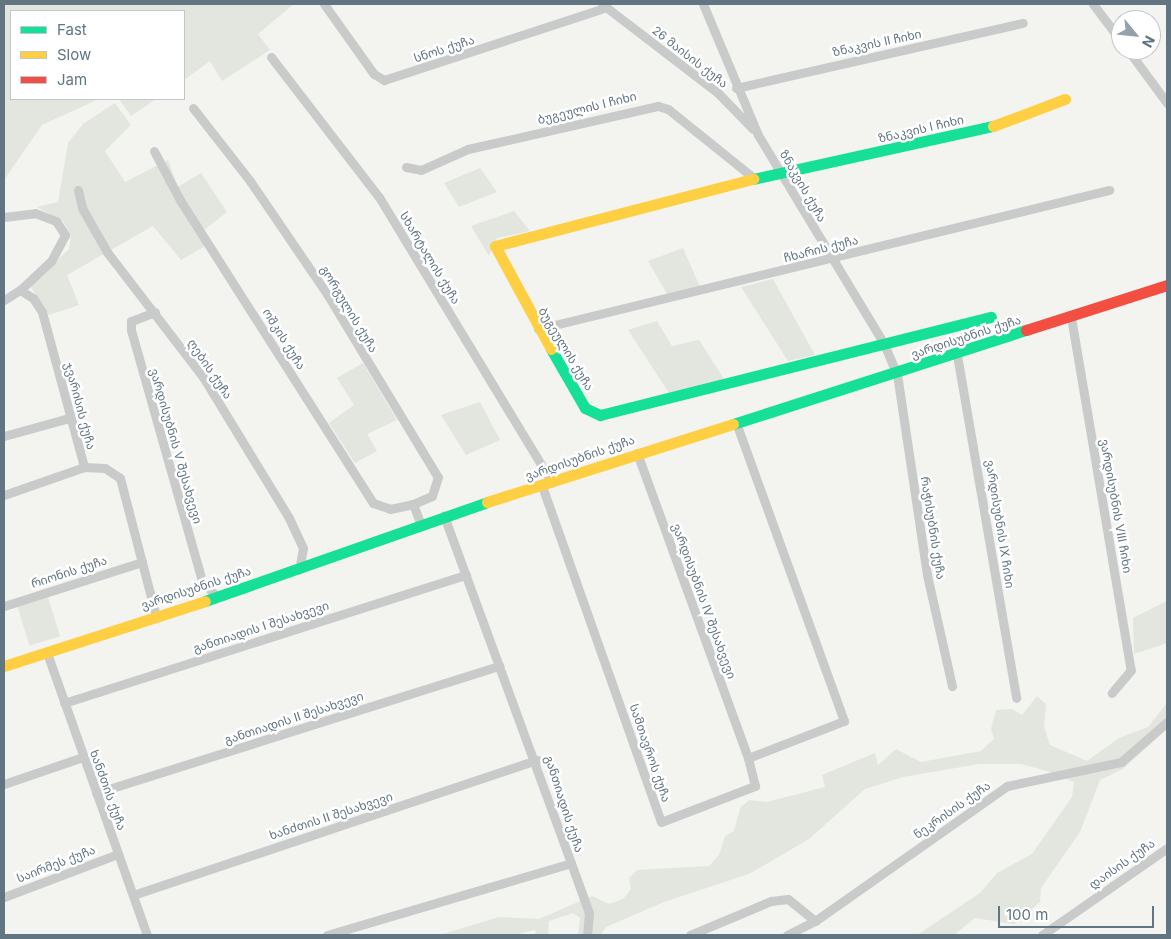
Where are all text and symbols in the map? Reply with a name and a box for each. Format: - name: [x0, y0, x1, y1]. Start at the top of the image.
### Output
- legend: [10, 10, 185, 100]
- north arrow: [1111, 10, 1161, 60]
- text: Fast: [57, 20, 87, 39]
- street label: 26 მაისის ქუჩა: [649, 23, 731, 91]
- street label: ზნაკვის II ჩიხი: [831, 27, 923, 59]
- street label: სნოს ქუჩა: [412, 32, 476, 66]
- text: N: [1139, 33, 1159, 51]
- text: Slow: [57, 45, 91, 64]
- text: Jam: [57, 70, 87, 89]
- street label: ბუგეულის I ჩიხი: [536, 89, 638, 127]
- street label: ზნაკვის I ჩიხი: [877, 112, 965, 146]
- street label: ზნაკვის ქუჩა: [777, 148, 829, 224]
- street label: სხარტალის ქუჩა: [397, 209, 463, 307]
- street label: ჩხარის ქუჩა: [782, 233, 860, 265]
- street label: გორგულის ქუჩა: [317, 263, 381, 355]
- street label: ბუგეულის ქუჩა: [535, 305, 597, 393]
- street label: ოშკის ქუჩა: [260, 306, 308, 372]
- street label: ვარდისუბნის ქუჩა: [909, 312, 1023, 362]
- street label: ღების ქუჩა: [185, 336, 235, 402]
- street label: ჯვარისის ქუჩა: [61, 361, 99, 451]
- street label: ვარდისუბნის V შესახვევი: [147, 367, 205, 525]
- street label: ვარდისუბნის ქუჩა: [523, 433, 637, 483]
- street label: ვარდისუბნის VIII ჩიხი: [1097, 438, 1135, 574]
- street label: ვარდისუბნის IX ჩიხი: [983, 459, 1017, 589]
- street label: რაჭისუბნის ქუჩა: [918, 475, 948, 581]
- street label: ვარდისუბნის IV შესახვევი: [669, 521, 739, 681]
- street label: რიონის ქუჩა: [29, 553, 109, 591]
- street label: ვარდისუბნის ქუჩა: [139, 563, 253, 613]
- street label: განთიადის I შესახვევი: [191, 598, 331, 656]
- street label: განთიადის II შესახვევი: [223, 689, 365, 747]
- street label: სამთავროს ქუჩა: [626, 702, 674, 804]
- street label: ხანძთის ქუჩა: [87, 748, 129, 832]
- street label: განთიადის ქუჩა: [542, 754, 586, 854]
- street label: ნეკრისის ქუჩა: [911, 778, 993, 842]
- street label: ხანძთის II შესახვევი: [267, 789, 395, 843]
- street label: დაისის ქუჩა: [1086, 836, 1158, 892]
- street label: საირმეს ქუჩა: [15, 842, 97, 886]
- scale bar: [1001, 896, 1157, 928]
- text: 100 m: [1006, 905, 1048, 924]

